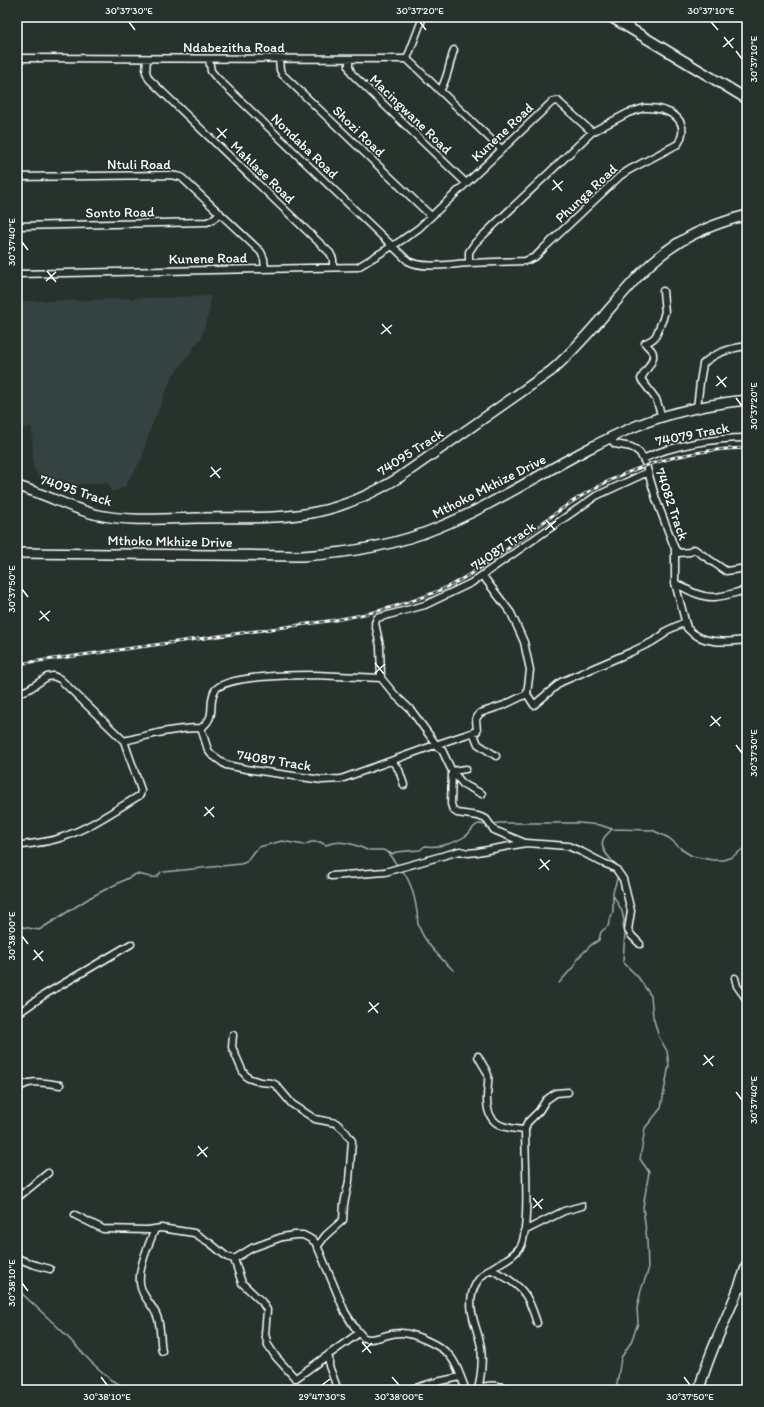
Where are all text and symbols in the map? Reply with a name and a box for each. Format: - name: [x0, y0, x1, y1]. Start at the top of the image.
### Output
- text: 30°37'30"E: [105, 4, 153, 17]
- text: 30°37'20"E: [396, 4, 444, 17]
- text: 30°37'10"E: [688, 4, 735, 17]
- text: 30°37'10"E: [747, 35, 760, 82]
- street label: Ndabezitha Road: [183, 39, 285, 56]
- street label: Macingwane Road: [366, 71, 456, 158]
- street label: Kunene Road: [468, 99, 537, 165]
- street label: Shozi Road: [329, 102, 389, 161]
- street label: Nondaba Road: [268, 110, 342, 183]
- street label: Mahlase Road: [227, 137, 299, 207]
- street label: Ntuli Road: [107, 156, 171, 173]
- street label: Phunga Road: [552, 160, 621, 226]
- street label: Sonto Road: [85, 203, 155, 222]
- text: 30°37'40"E: [5, 217, 18, 266]
- street label: Kunene Road: [169, 249, 248, 268]
- text: 30°37'20"E: [747, 382, 760, 430]
- street label: 74079 Track: [654, 419, 731, 450]
- street label: 74095 Track: [374, 424, 447, 480]
- street label: Mthoko Mkhize Drive: [430, 450, 549, 522]
- street label: 74082 Track: [651, 466, 692, 543]
- street label: 74095 Track: [37, 471, 115, 510]
- street label: 74087 Track: [468, 517, 540, 575]
- street label: Mthoko Mkhize Drive: [107, 532, 233, 551]
- text: 30°37'50"E: [5, 565, 18, 613]
- text: 30°37'30"E: [747, 729, 760, 777]
- street label: 74087 Track: [236, 746, 313, 775]
- text: 30°38'00"E: [5, 911, 18, 960]
- text: 30°37'40"E: [747, 1075, 760, 1124]
- text: 30°38'10"E: [5, 1259, 18, 1307]
- text: 30°38'10"E: [83, 1390, 131, 1403]
- text: 29°47'30"S: [298, 1390, 346, 1403]
- text: 30°38'00"E: [375, 1390, 424, 1403]
- text: 30°37'50"E: [666, 1390, 714, 1403]

